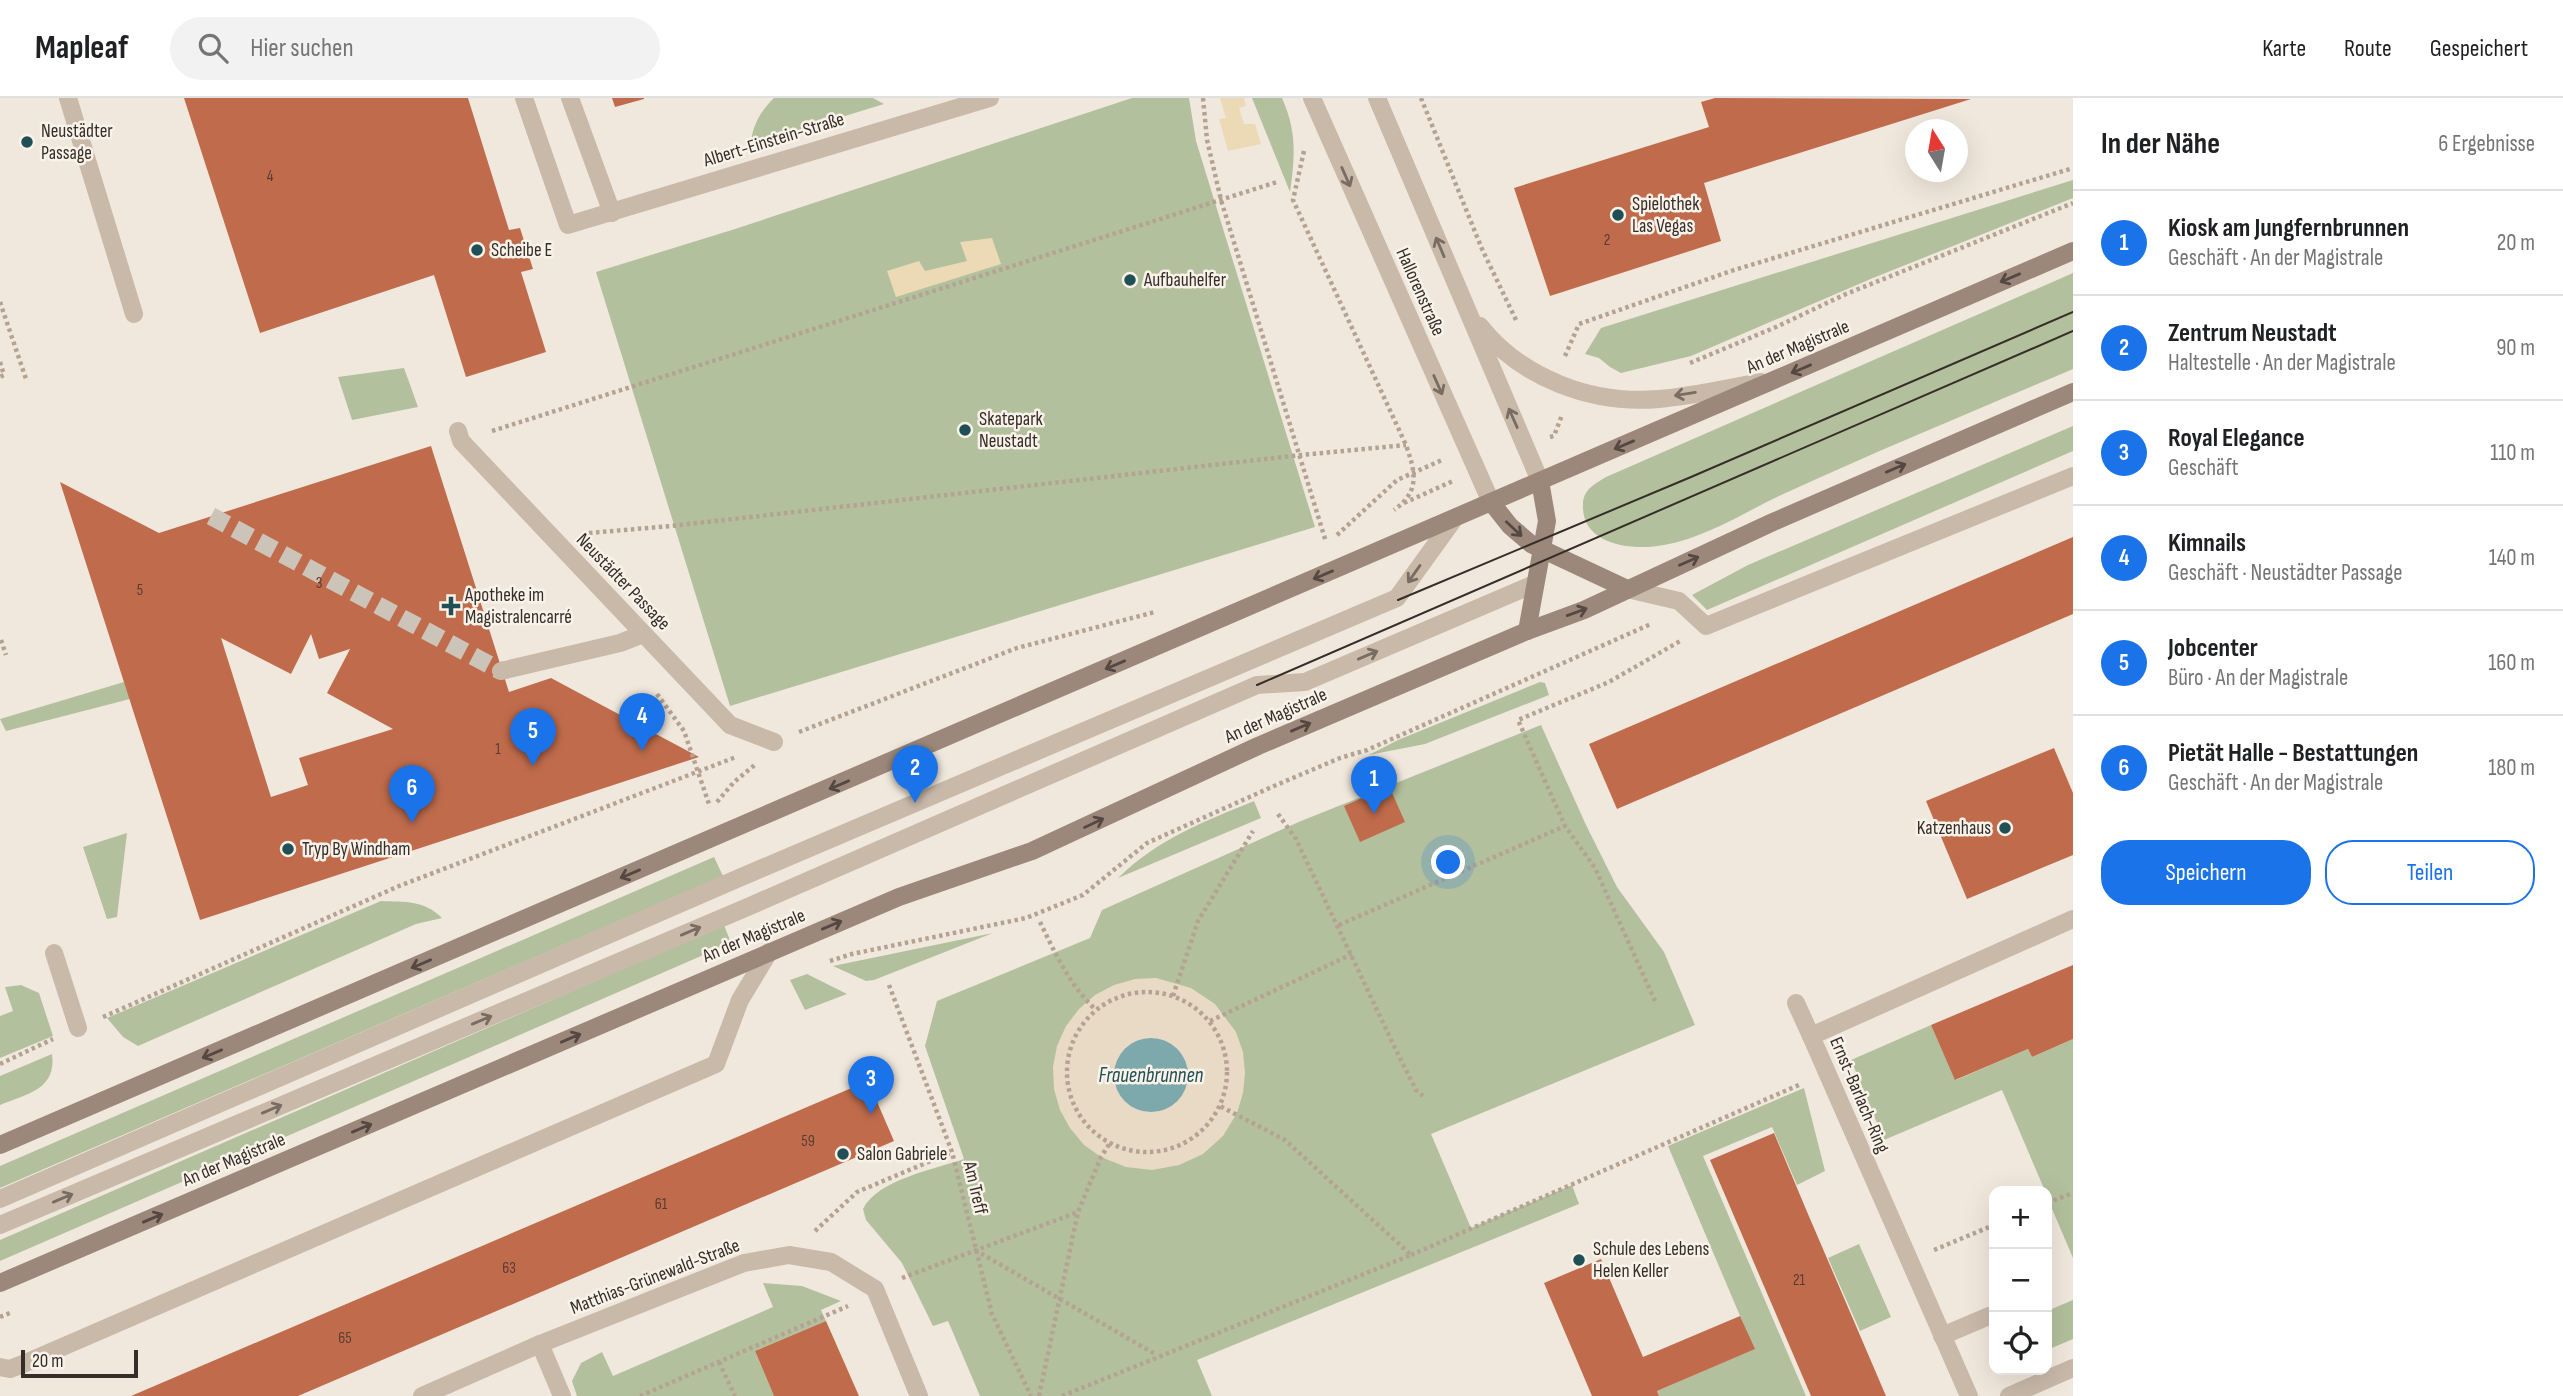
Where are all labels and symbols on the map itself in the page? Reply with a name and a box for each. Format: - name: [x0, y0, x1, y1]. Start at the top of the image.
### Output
- street label: Albert-Einstein-Straße: [700, 108, 847, 173]
- north arrow: [1905, 119, 1968, 182]
- place label: Neustädter Passage: [41, 120, 113, 165]
- marker: Neustädter Passage: [19, 134, 35, 150]
- one-way arrow: [1340, 165, 1353, 187]
- house number: 4: [267, 167, 274, 186]
- place label: Spielothek Las Vegas: [1632, 193, 1700, 238]
- marker: Spielothek Las Vegas: [1610, 207, 1626, 223]
- house number: 2: [1604, 231, 1610, 250]
- one-way arrow: [1433, 237, 1446, 258]
- place label: Scheibe E: [491, 239, 552, 262]
- marker: Scheibe E: [469, 242, 485, 258]
- street label: Hallorenstraße: [1390, 245, 1450, 339]
- place label: Aufbauhelfer: [1143, 269, 1227, 292]
- marker: Aufbauhelfer: [1122, 272, 1138, 288]
- one-way arrow: [2000, 273, 2022, 286]
- street label: An der Magistrale: [1742, 315, 1853, 379]
- one-way arrow: [1791, 363, 1813, 376]
- one-way arrow: [1432, 373, 1445, 395]
- one-way arrow: [1674, 388, 1697, 401]
- place label: Skatepark Neustadt: [979, 408, 1044, 453]
- one-way arrow: [1506, 408, 1519, 429]
- marker: Skatepark Neustadt: [957, 422, 973, 438]
- one-way arrow: [1614, 439, 1636, 452]
- one-way arrow: [1885, 461, 1907, 474]
- one-way arrow: [1505, 521, 1523, 537]
- street label: Neustädter Passage: [571, 529, 675, 635]
- one-way arrow: [1678, 554, 1699, 567]
- one-way arrow: [1407, 564, 1421, 583]
- one-way arrow: [1313, 569, 1335, 582]
- house number: 3: [316, 574, 322, 593]
- house number: 5: [137, 581, 143, 600]
- place label: Apotheke im Magistralencarré: [464, 584, 572, 629]
- marker: Apotheke im Magistralencarré: [443, 598, 459, 614]
- one-way arrow: [1566, 604, 1588, 617]
- one-way arrow: [1357, 648, 1379, 661]
- one-way arrow: [1104, 659, 1126, 672]
- street label: An der Magistrale: [1220, 683, 1331, 749]
- pin: 4: [619, 693, 665, 751]
- pin: 5: [510, 708, 556, 766]
- one-way arrow: [1289, 720, 1311, 733]
- house number: 1: [495, 740, 501, 759]
- pin: 2: [892, 745, 938, 803]
- pin: 1: [1351, 756, 1397, 814]
- pin: 6: [389, 765, 435, 823]
- one-way arrow: [828, 779, 850, 792]
- one-way arrow: [1083, 816, 1104, 829]
- place label: Katzenhaus: [1917, 817, 1991, 840]
- marker: Katzenhaus: [1997, 820, 2013, 836]
- place label: Tryp By Windham: [302, 838, 410, 861]
- marker: Tryp By Windham: [280, 841, 296, 857]
- your location: [1431, 845, 1465, 879]
- one-way arrow: [619, 869, 641, 882]
- street label: An der Magistrale: [698, 904, 809, 968]
- one-way arrow: [821, 918, 842, 931]
- one-way arrow: [680, 924, 701, 937]
- one-way arrow: [410, 959, 432, 972]
- one-way arrow: [470, 1013, 492, 1026]
- one-way arrow: [559, 1030, 581, 1043]
- street label: Ernst-Barlach-Ring: [1824, 1033, 1894, 1157]
- one-way arrow: [201, 1049, 223, 1062]
- pin: 3: [848, 1056, 894, 1114]
- water label: Frauenbrunnen: [1099, 1063, 1204, 1088]
- one-way arrow: [261, 1102, 282, 1115]
- one-way arrow: [350, 1120, 372, 1133]
- street label: An der Magistrale: [178, 1128, 289, 1192]
- house number: 59: [801, 1132, 815, 1151]
- place label: Salon Gabriele: [857, 1143, 947, 1166]
- marker: Salon Gabriele: [835, 1146, 851, 1162]
- street label: Am Treff: [958, 1158, 992, 1217]
- one-way arrow: [52, 1191, 73, 1204]
- house number: 61: [655, 1195, 668, 1214]
- one-way arrow: [141, 1211, 163, 1224]
- street label: Matthias-Grünewald-Straße: [567, 1234, 743, 1320]
- place label: Schule des Lebens Helen Keller: [1593, 1238, 1710, 1283]
- marker: Schule des Lebens Helen Keller: [1571, 1252, 1587, 1268]
- house number: 63: [502, 1259, 516, 1278]
- house number: 21: [1793, 1271, 1806, 1290]
- house number: 65: [338, 1329, 352, 1348]
- scale bar: [21, 1347, 138, 1379]

